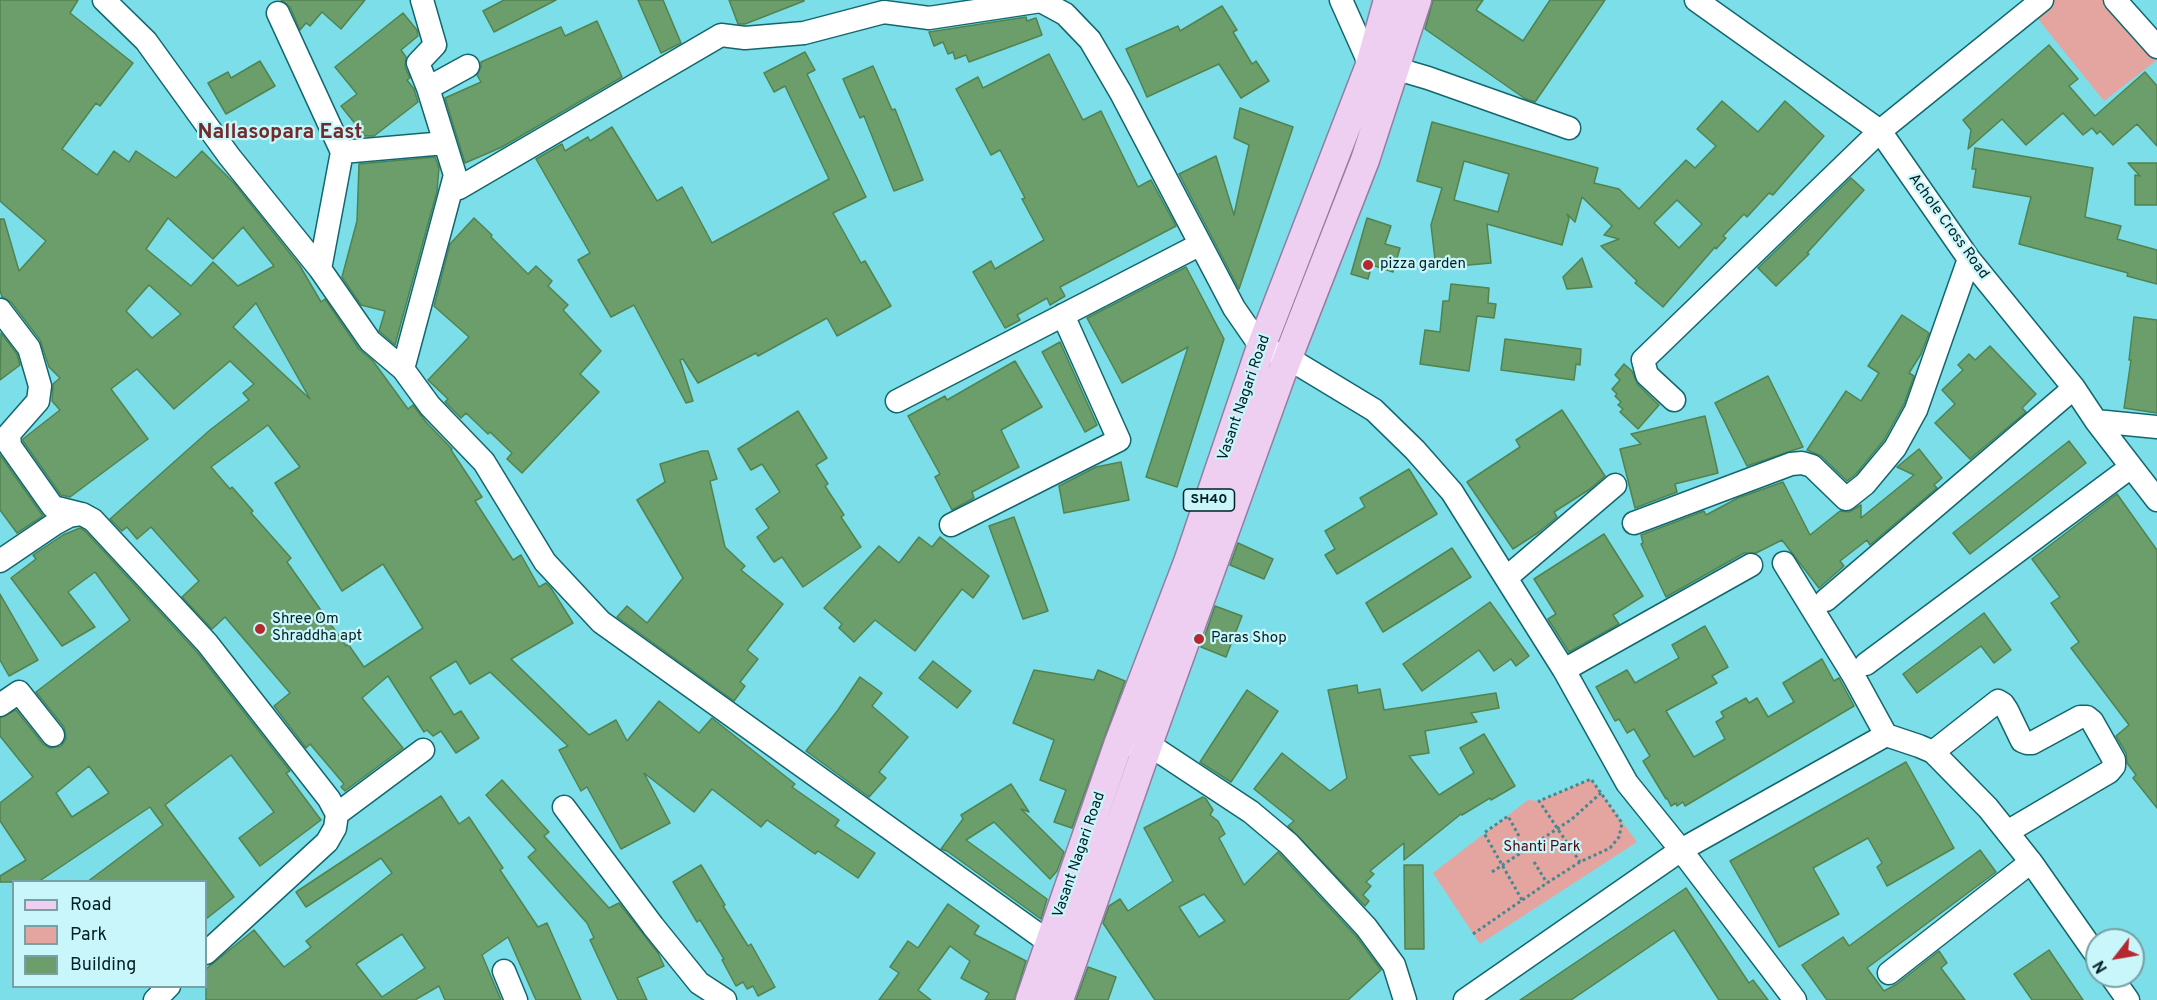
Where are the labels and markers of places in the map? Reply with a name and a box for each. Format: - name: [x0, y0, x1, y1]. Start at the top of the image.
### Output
- place label: pizza garden: [1380, 256, 1466, 274]
- marker: pizza garden: [1361, 258, 1375, 272]
- place label: Shree Om Shraddha apt: [272, 611, 362, 646]
- marker: Shree Om Shraddha apt: [253, 622, 267, 636]
- place label: Paras Shop: [1211, 630, 1287, 648]
- marker: Paras Shop: [1192, 632, 1206, 646]

